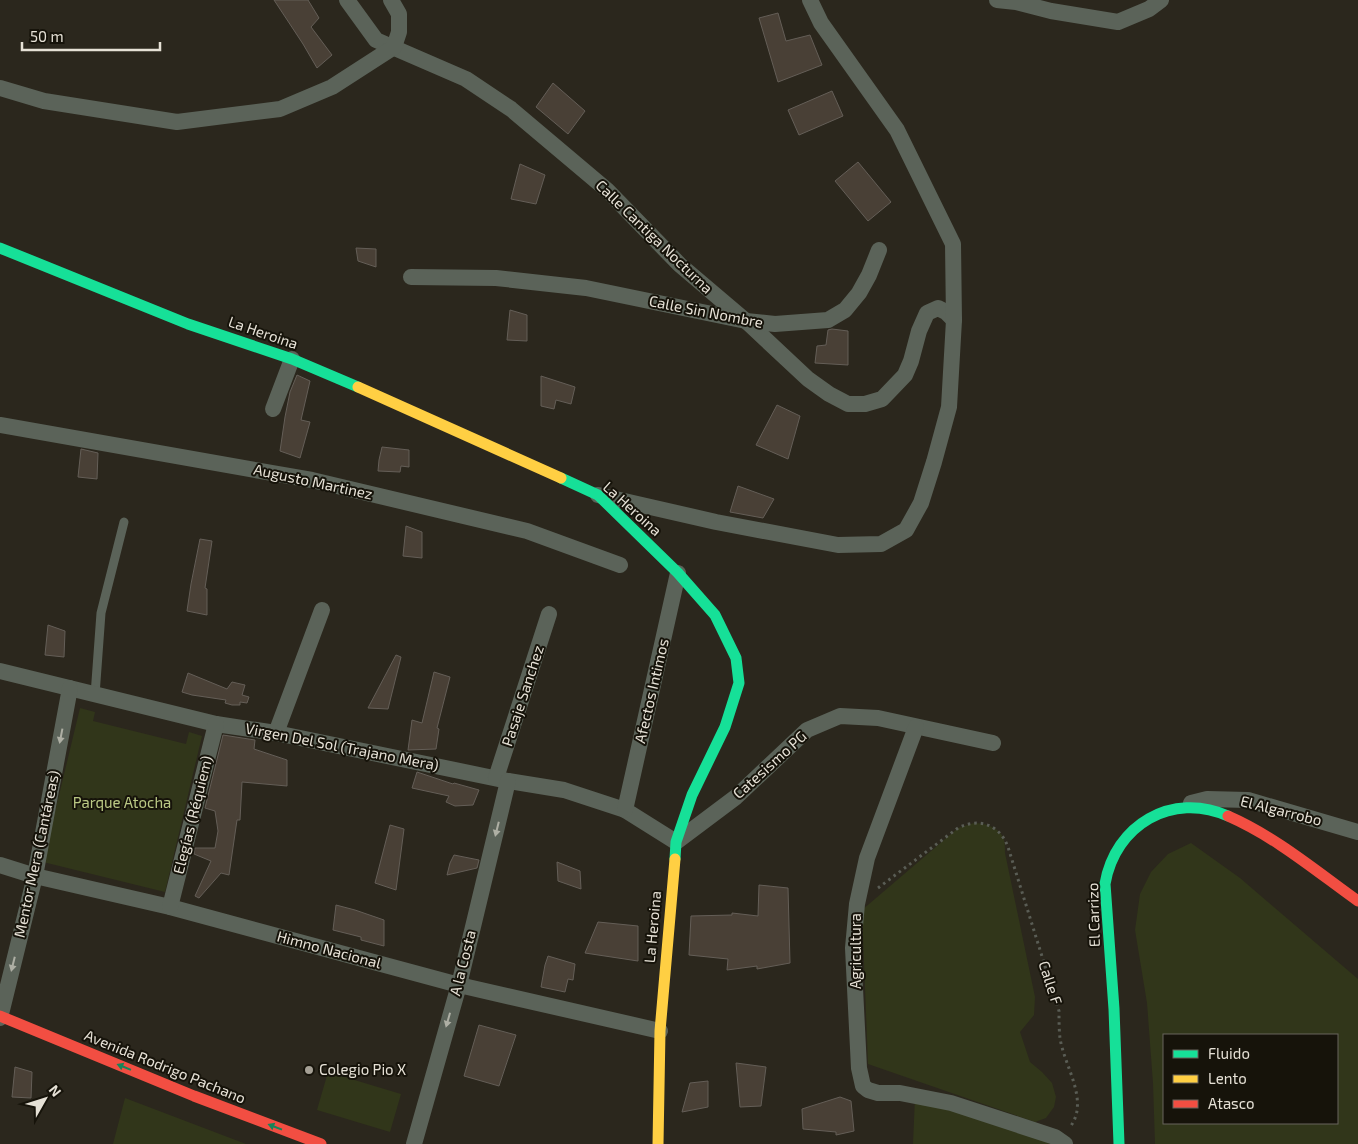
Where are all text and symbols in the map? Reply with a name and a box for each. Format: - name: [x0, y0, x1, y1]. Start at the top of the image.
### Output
- scale bar: [22, 20, 160, 52]
- text: 50 m: [30, 27, 64, 45]
- street label: Calle Cantiga Nocturna: [592, 176, 717, 297]
- street label: Calle Sin Nombre: [648, 291, 765, 331]
- street label: La Heroina: [226, 312, 300, 352]
- street label: Augusto Martinez: [252, 460, 374, 502]
- street label: La Heroina: [600, 477, 666, 539]
- street label: Afectos Intimos: [630, 637, 672, 745]
- street label: Pasaje Sanchez: [497, 643, 548, 749]
- street label: Virgen Del Sol (Trajano Mera): [244, 718, 440, 775]
- street label: Catesismo PG: [729, 727, 810, 802]
- one-way arrow: [57, 729, 65, 744]
- street label: Elegías (Réquiem): [169, 754, 215, 876]
- street label: Mentor Mera (Cantáreas): [9, 769, 63, 939]
- street label: El Algarrobo: [1239, 791, 1324, 829]
- park label: Parque Atocha: [73, 793, 171, 811]
- one-way arrow: [492, 821, 500, 836]
- street label: El Carrizo: [1083, 882, 1103, 948]
- street label: La Heroina: [640, 890, 664, 964]
- street label: Agricultura: [846, 913, 864, 989]
- street label: Himno Nacional: [275, 926, 384, 972]
- street label: A la Costa: [445, 928, 479, 997]
- one-way arrow: [9, 956, 17, 971]
- street label: Calle F: [1035, 958, 1066, 1007]
- one-way arrow: [444, 1013, 452, 1028]
- street label: Avenida Rodrigo Pachano: [82, 1025, 249, 1107]
- legend: [1163, 1034, 1338, 1124]
- text: Fluido: [1208, 1044, 1250, 1062]
- place label: Colegio Pio X: [319, 1060, 406, 1078]
- one-way arrow: [117, 1063, 131, 1071]
- marker: Colegio Pio X: [303, 1064, 315, 1076]
- text: Lento: [1208, 1069, 1247, 1087]
- north arrow: [20, 1074, 70, 1124]
- text: N: [46, 1081, 65, 1100]
- text: Atasco: [1208, 1094, 1254, 1112]
- one-way arrow: [267, 1123, 282, 1131]

